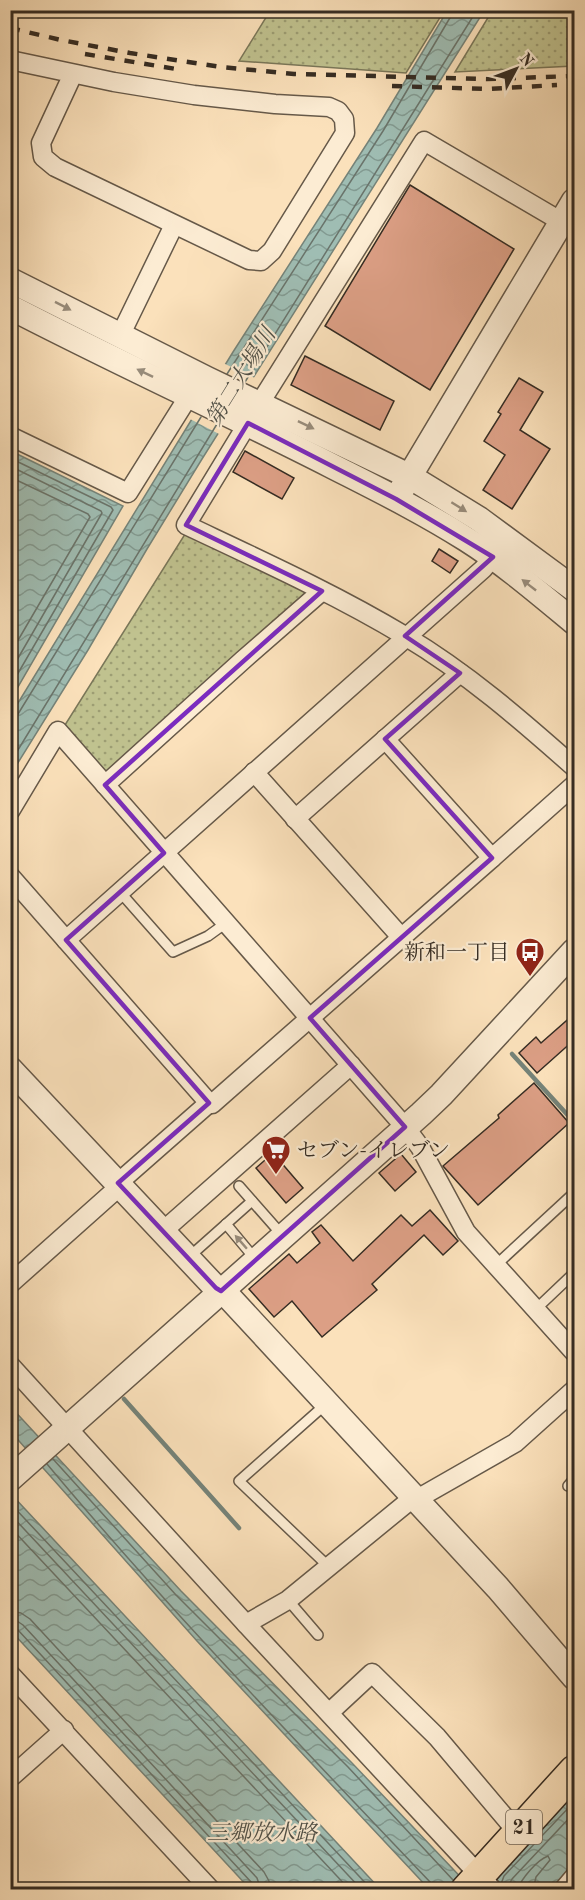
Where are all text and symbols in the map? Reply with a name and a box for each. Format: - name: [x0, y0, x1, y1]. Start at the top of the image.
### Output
- north arrow: [486, 39, 546, 99]
- text: N: [516, 51, 536, 71]
- one-way arrow: [54, 302, 71, 311]
- water label: 第二大場川: [202, 322, 281, 430]
- one-way arrow: [136, 368, 153, 377]
- one-way arrow: [297, 421, 314, 430]
- one-way arrow: [451, 501, 467, 512]
- one-way arrow: [521, 579, 537, 592]
- bus stop icon: 新和一丁目: [514, 936, 546, 978]
- place label: 新和一丁目: [404, 941, 509, 964]
- supermarket icon: セブン-イレブン: [260, 1134, 292, 1176]
- place label: セブン-イレブン: [297, 1139, 450, 1162]
- one-way arrow: [235, 1235, 248, 1250]
- road number: 21: [506, 1810, 542, 1844]
- water label: 三郷放水路: [207, 1821, 319, 1845]

